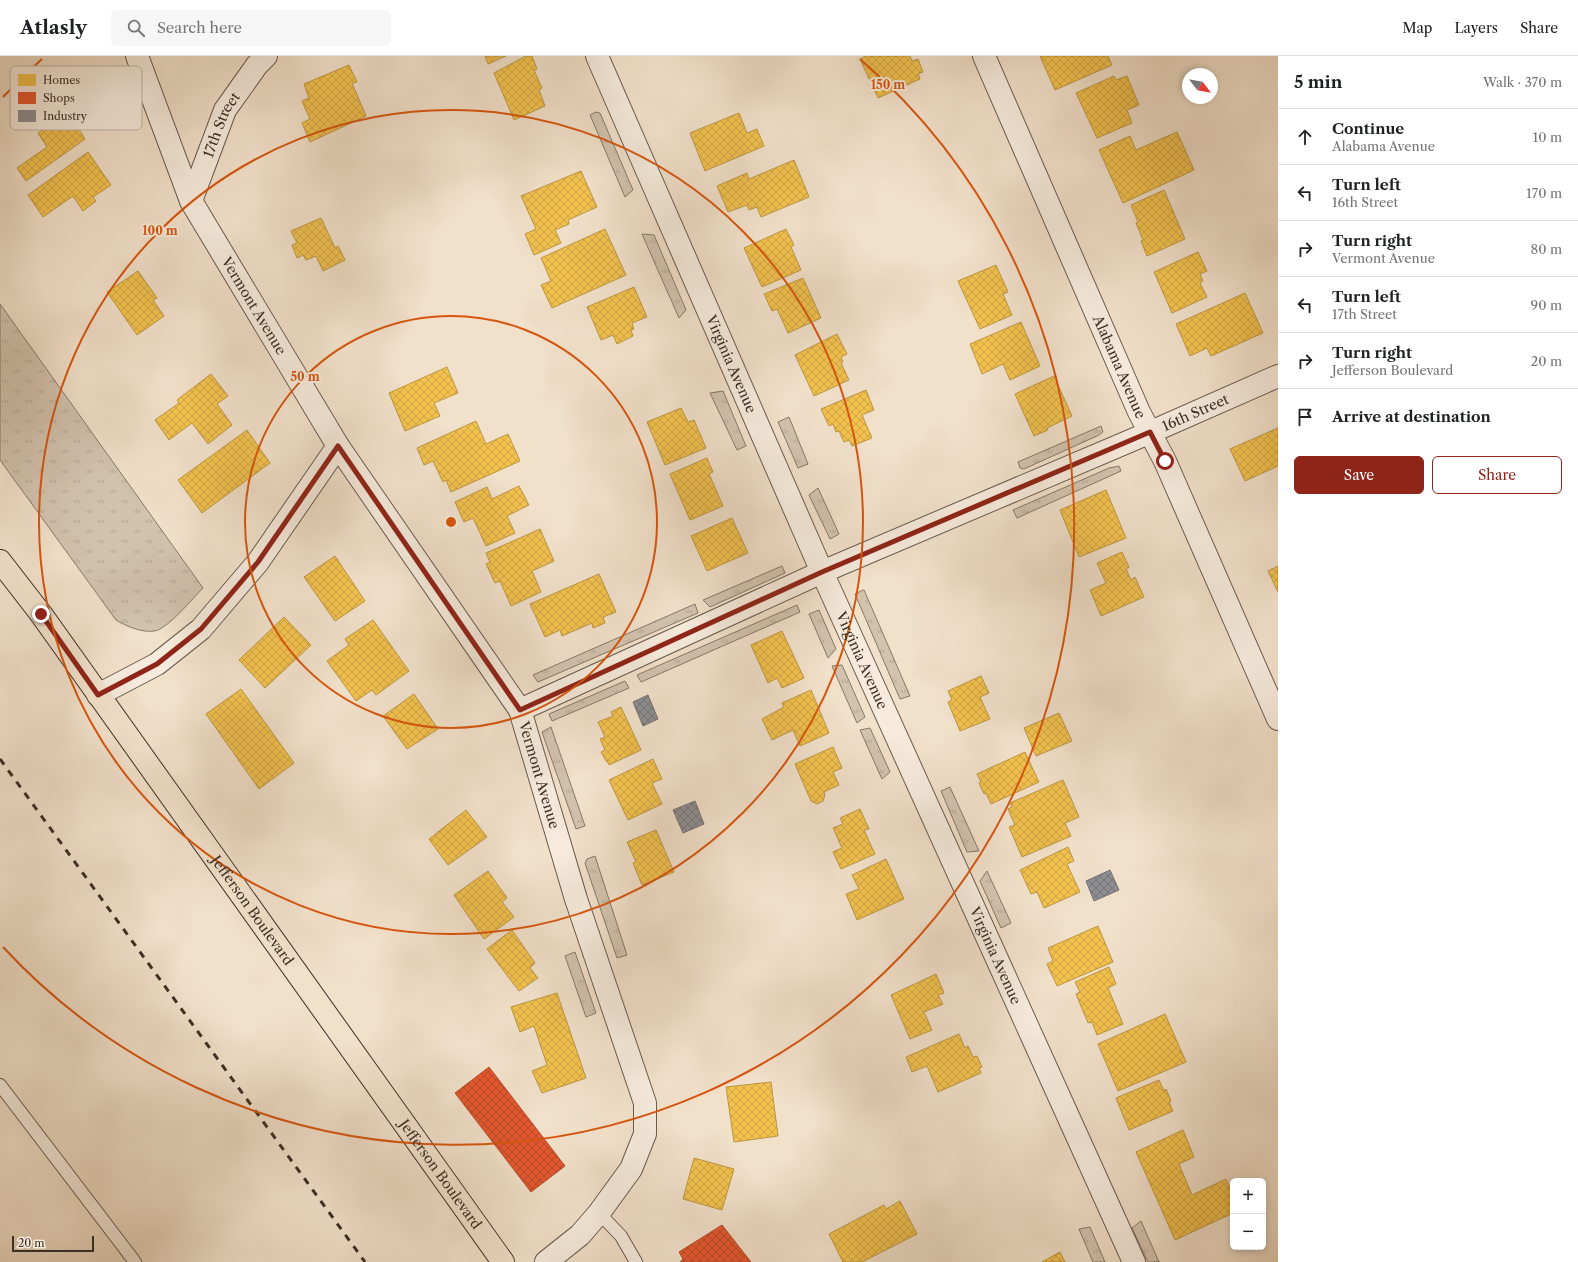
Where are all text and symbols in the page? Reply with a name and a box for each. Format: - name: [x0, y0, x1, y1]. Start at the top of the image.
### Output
- search box: [111, 10, 391, 46]
- text: Atlasly: [20, 16, 87, 39]
- icon: search: [125, 17, 147, 39]
- text: Search here: [157, 18, 242, 37]
- text: Map: [1402, 19, 1432, 37]
- text: Layers: [1454, 19, 1498, 37]
- text: Share: [1520, 19, 1558, 37]
- legend: [10, 66, 142, 130]
- north arrow: [1182, 68, 1218, 104]
- text: 5 min: [1294, 72, 1342, 92]
- text: Homes: [43, 73, 80, 87]
- text: Walk · 370 m: [1483, 74, 1562, 90]
- text: 150 m: [871, 77, 905, 92]
- street label: 17th Street: [199, 89, 244, 160]
- text: Shops: [43, 91, 75, 105]
- text: Industry: [43, 109, 88, 123]
- text: Continue: [1332, 119, 1404, 138]
- icon: ahead: [1294, 126, 1316, 148]
- text: 10 m: [1533, 129, 1562, 145]
- text: Alabama Avenue: [1332, 138, 1435, 154]
- text: Turn left: [1332, 175, 1401, 194]
- icon: left: [1294, 182, 1316, 204]
- text: 170 m: [1526, 185, 1562, 201]
- text: 16th Street: [1332, 194, 1398, 210]
- text: 100 m: [142, 223, 178, 238]
- text: Turn right: [1332, 231, 1412, 250]
- icon: right: [1294, 238, 1316, 260]
- text: 80 m: [1530, 241, 1562, 257]
- text: Vermont Avenue: [1332, 250, 1435, 266]
- street label: Vermont Avenue: [217, 253, 290, 358]
- text: Turn left: [1332, 287, 1401, 306]
- icon: left: [1294, 294, 1316, 316]
- text: 90 m: [1531, 297, 1562, 313]
- text: 17th Street: [1332, 306, 1397, 322]
- street label: Virginia Avenue: [702, 311, 761, 416]
- street label: Alabama Avenue: [1089, 311, 1150, 422]
- text: Turn right: [1332, 343, 1412, 362]
- icon: right: [1294, 350, 1316, 372]
- text: 20 m: [1531, 353, 1562, 369]
- text: Jefferson Boulevard: [1332, 362, 1453, 378]
- text: 50 m: [290, 369, 320, 384]
- street label: 16th Street: [1159, 390, 1232, 435]
- icon: arrive: [1294, 406, 1316, 428]
- text: Arrive at destination: [1332, 407, 1491, 426]
- route start: [1156, 452, 1174, 470]
- button: Save: [1294, 456, 1424, 494]
- button: Share: [1432, 456, 1562, 494]
- centre of rings: [444, 515, 458, 529]
- route end: [32, 605, 50, 623]
- street label: Virginia Avenue: [832, 608, 892, 712]
- street label: Vermont Avenue: [515, 718, 564, 831]
- street label: Jefferson Boulevard: [206, 850, 298, 969]
- street label: Virginia Avenue: [965, 903, 1025, 1007]
- street label: Jefferson Boulevard: [394, 1114, 486, 1233]
- map controls: [1230, 1178, 1266, 1250]
- button: +: [1230, 1178, 1266, 1214]
- button: −: [1230, 1214, 1266, 1250]
- scale bar: [12, 1234, 94, 1253]
- text: 20 m: [18, 1236, 44, 1250]

